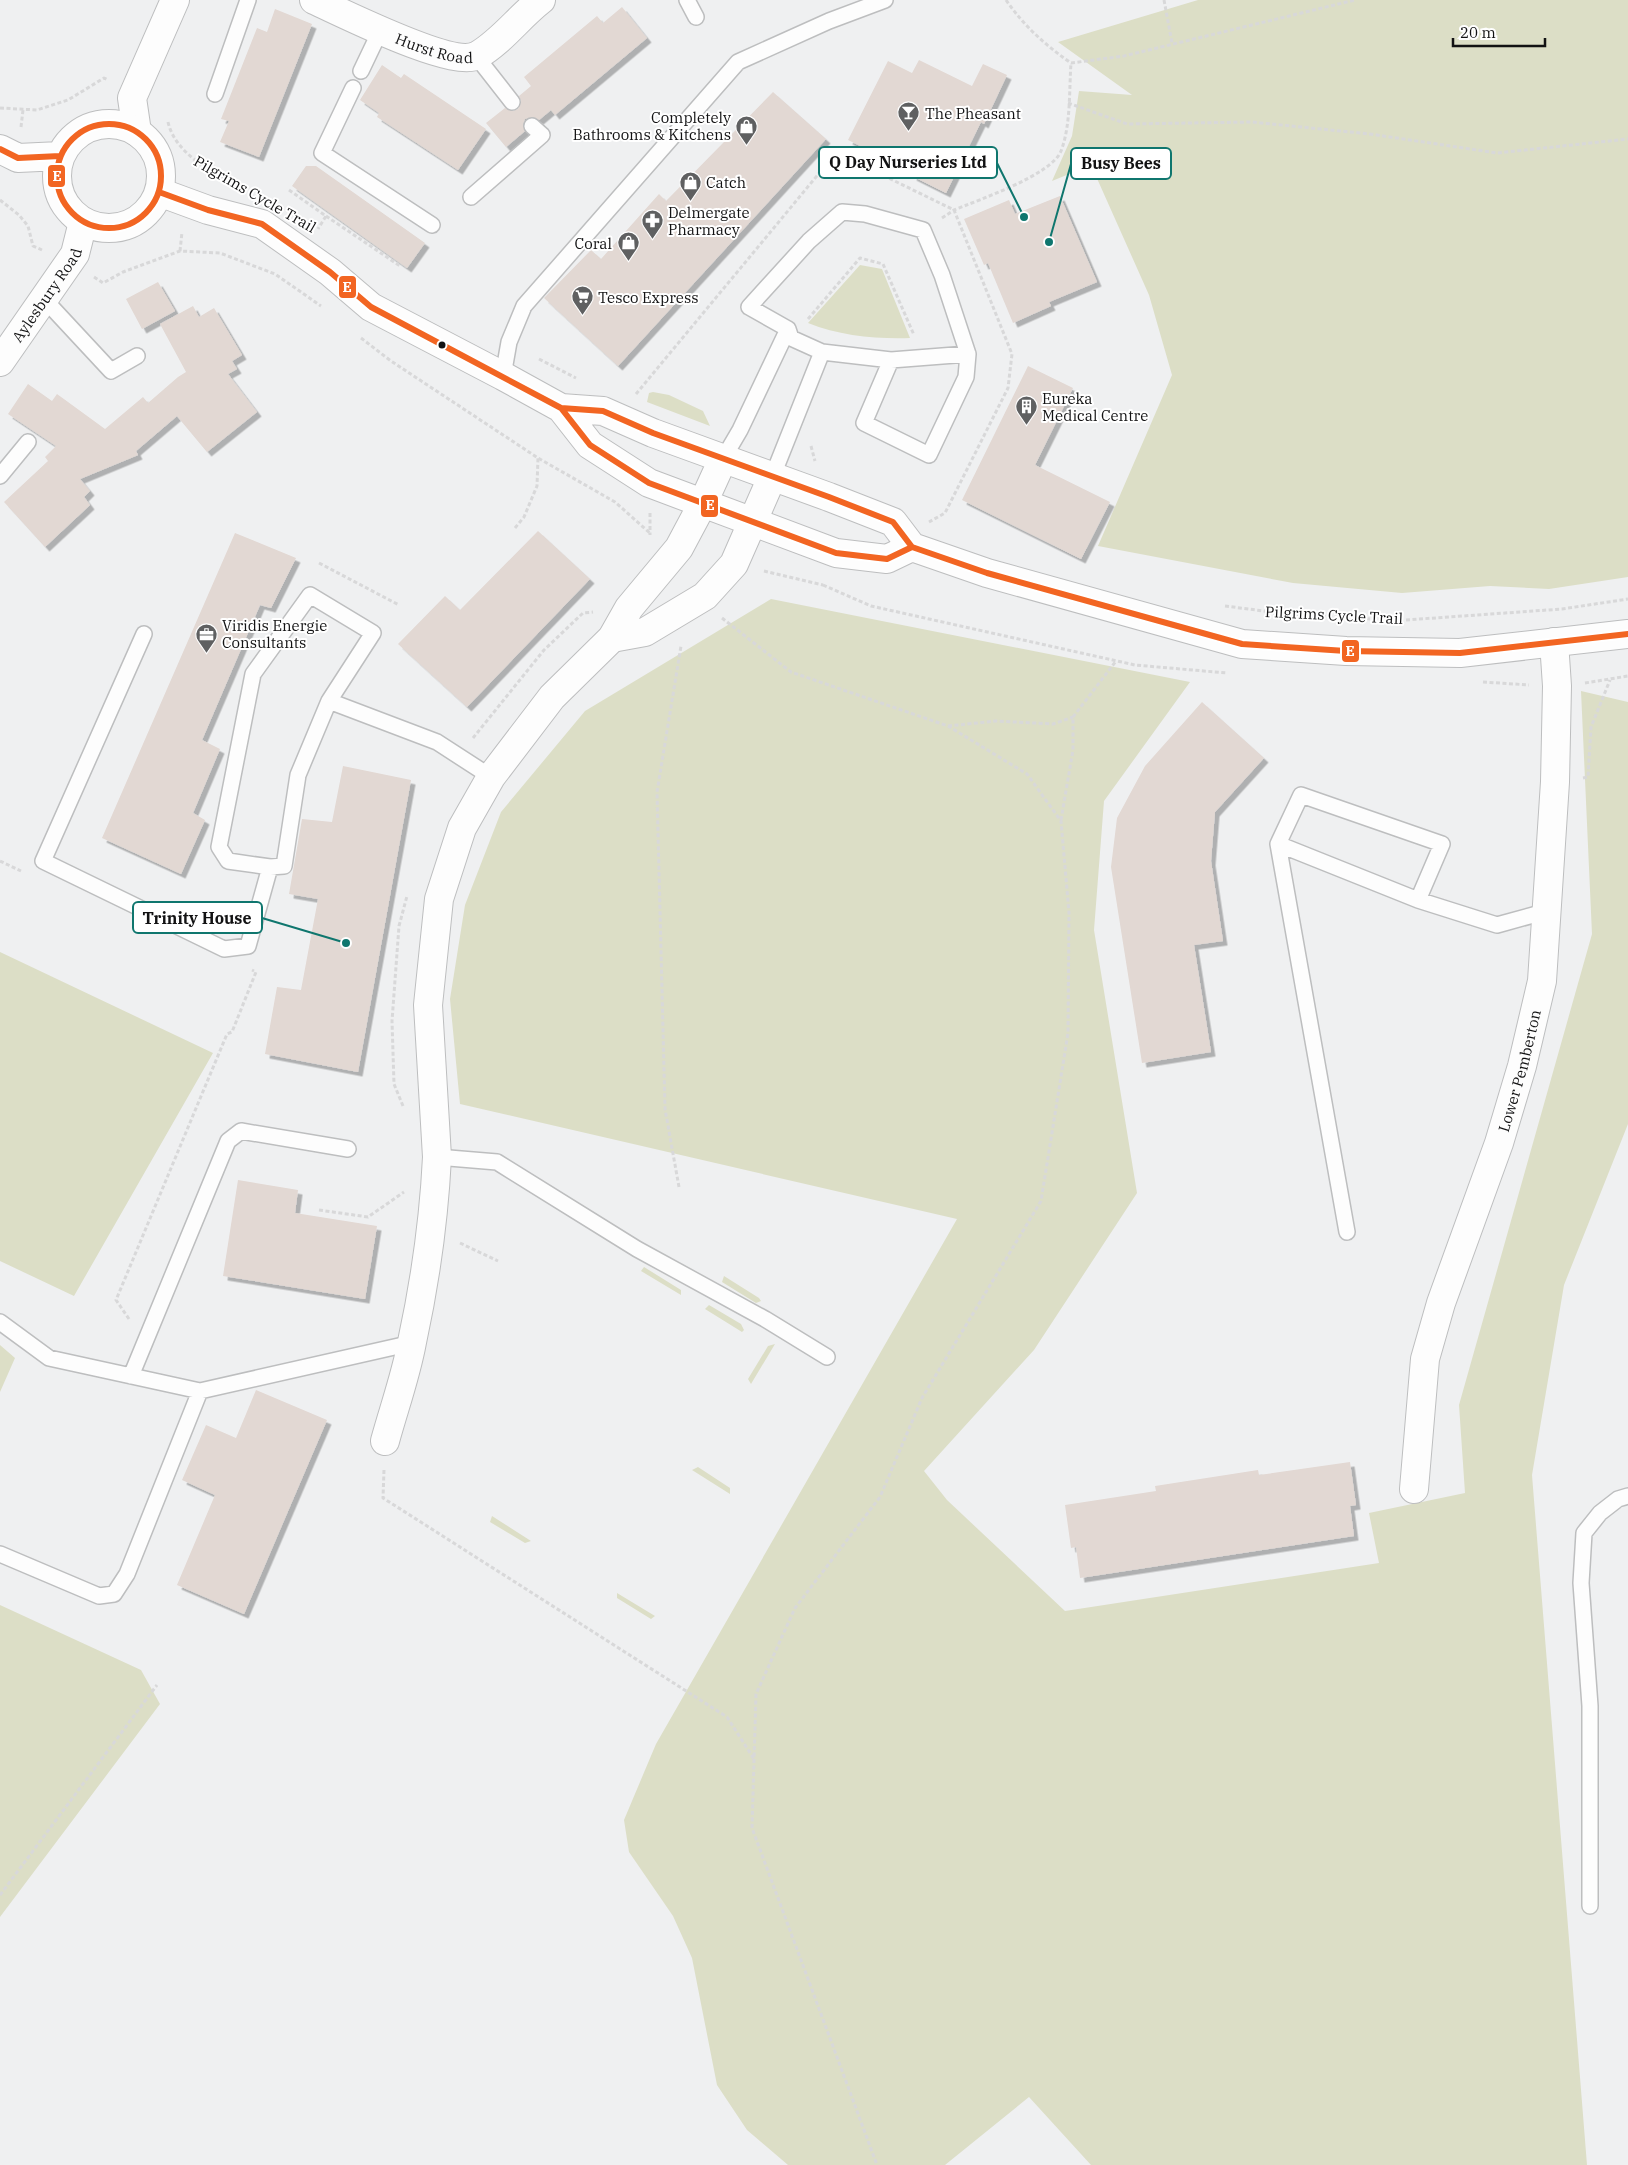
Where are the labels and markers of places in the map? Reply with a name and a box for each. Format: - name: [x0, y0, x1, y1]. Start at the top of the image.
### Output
- bar icon: The Pheasant: [897, 101, 921, 132]
- place label: The Pheasant: [925, 104, 1021, 123]
- place label: Completely Bathrooms & Kitchens: [573, 108, 731, 144]
- shop icon: Completely Bathrooms & Kitchens: [735, 114, 759, 145]
- callout: Q Day Nurseries Ltd: [819, 147, 997, 178]
- callout: Busy Bees: [1071, 148, 1171, 179]
- shop icon: Catch: [678, 170, 702, 201]
- place label: Catch: [706, 173, 746, 192]
- place label: Delmergate Pharmacy: [668, 203, 750, 239]
- pharmacy icon: Delmergate Pharmacy: [640, 209, 664, 240]
- shop icon: Coral: [616, 231, 640, 262]
- place label: Coral: [575, 234, 612, 253]
- supermarket icon: Tesco Express: [570, 285, 594, 316]
- place label: Tesco Express: [598, 288, 698, 307]
- unlabelled marker: [437, 340, 447, 350]
- place label: Eureka Medical Centre: [1042, 389, 1148, 425]
- building icon: Eureka Medical Centre: [1014, 395, 1038, 426]
- place label: Viridis Energie Consultants: [222, 616, 327, 652]
- office icon: Viridis Energie Consultants: [194, 622, 218, 653]
- callout: Trinity House: [133, 902, 262, 933]

